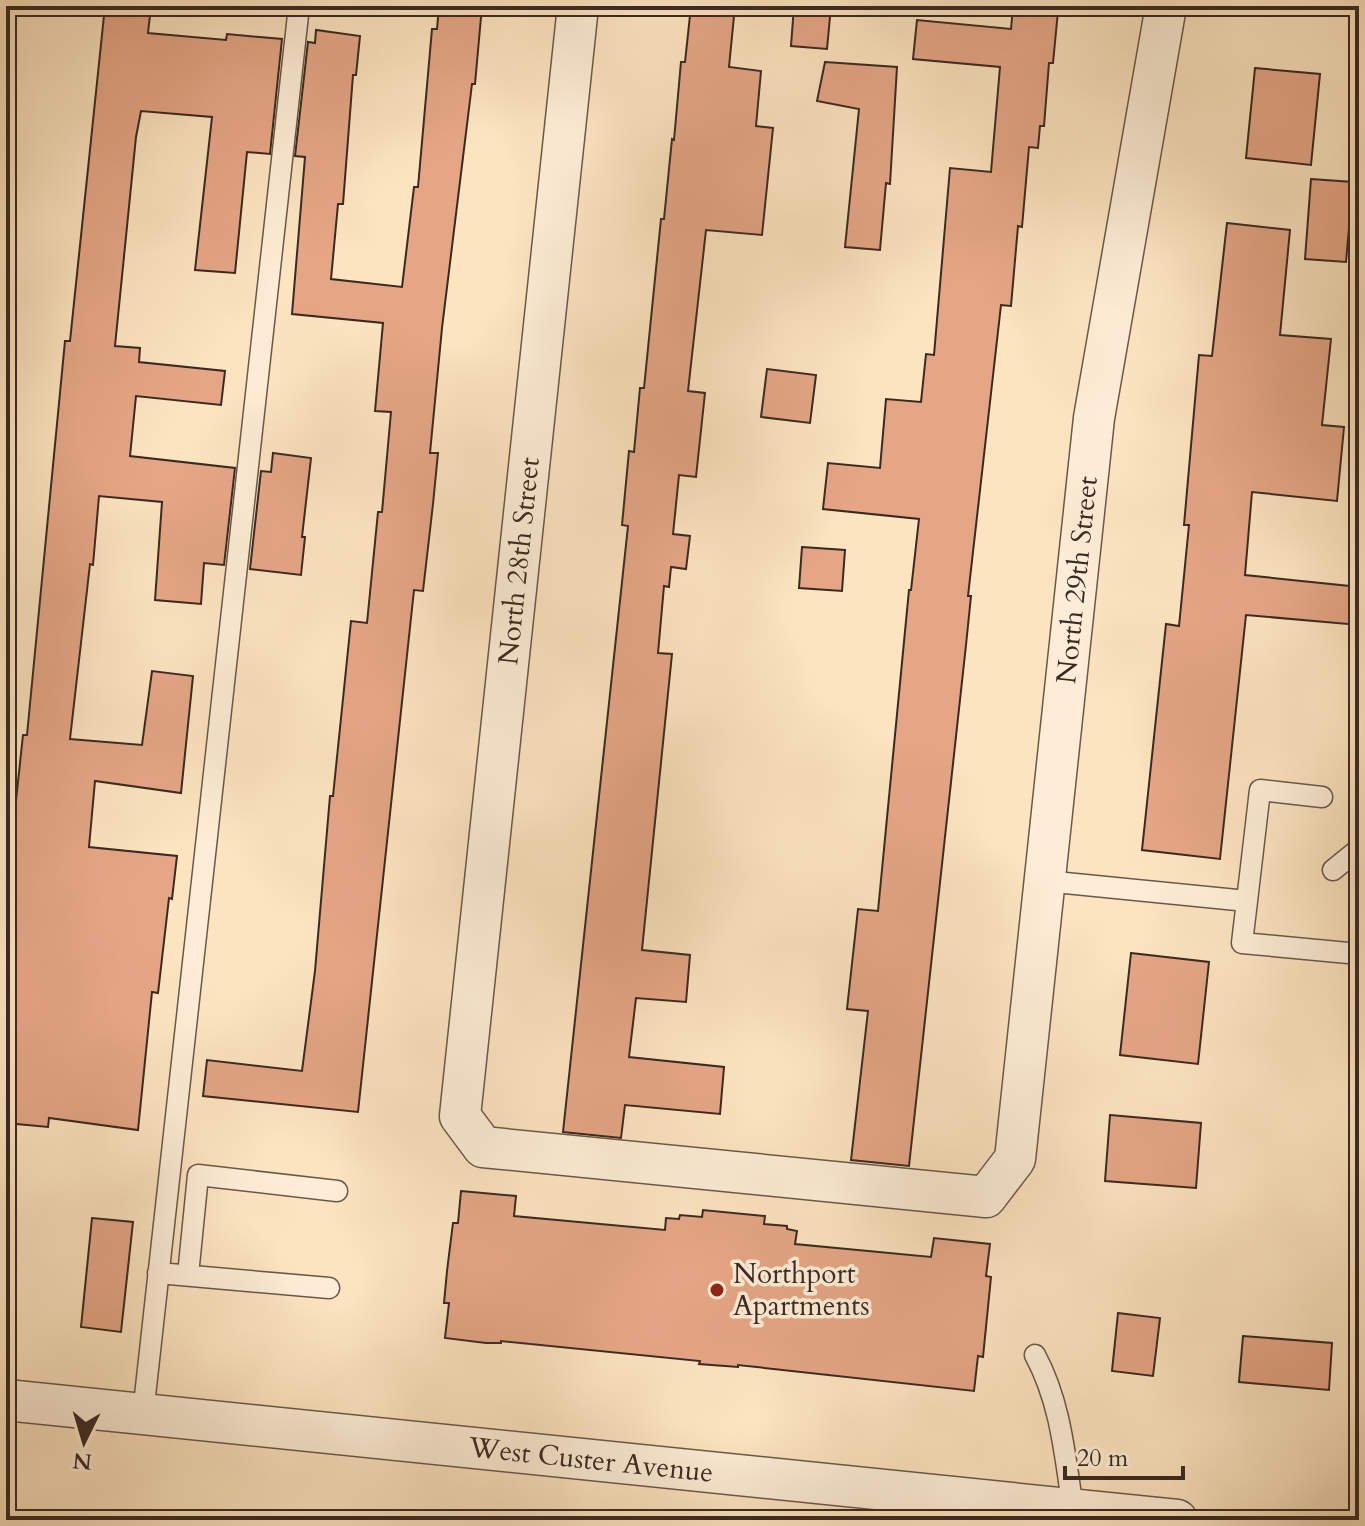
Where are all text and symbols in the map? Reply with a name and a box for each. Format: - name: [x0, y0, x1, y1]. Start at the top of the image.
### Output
- street label: North 28th Street: [489, 455, 549, 667]
- street label: North 29th Street: [1047, 474, 1107, 686]
- place label: Northport Apartments: [733, 1255, 870, 1325]
- marker: Northport Apartments: [708, 1281, 726, 1299]
- north arrow: [44, 1402, 124, 1482]
- street label: West Custer Avenue: [466, 1428, 715, 1492]
- scale bar: [1065, 1430, 1183, 1480]
- text: 20 m: [1077, 1442, 1129, 1475]
- text: N: [72, 1445, 93, 1477]

